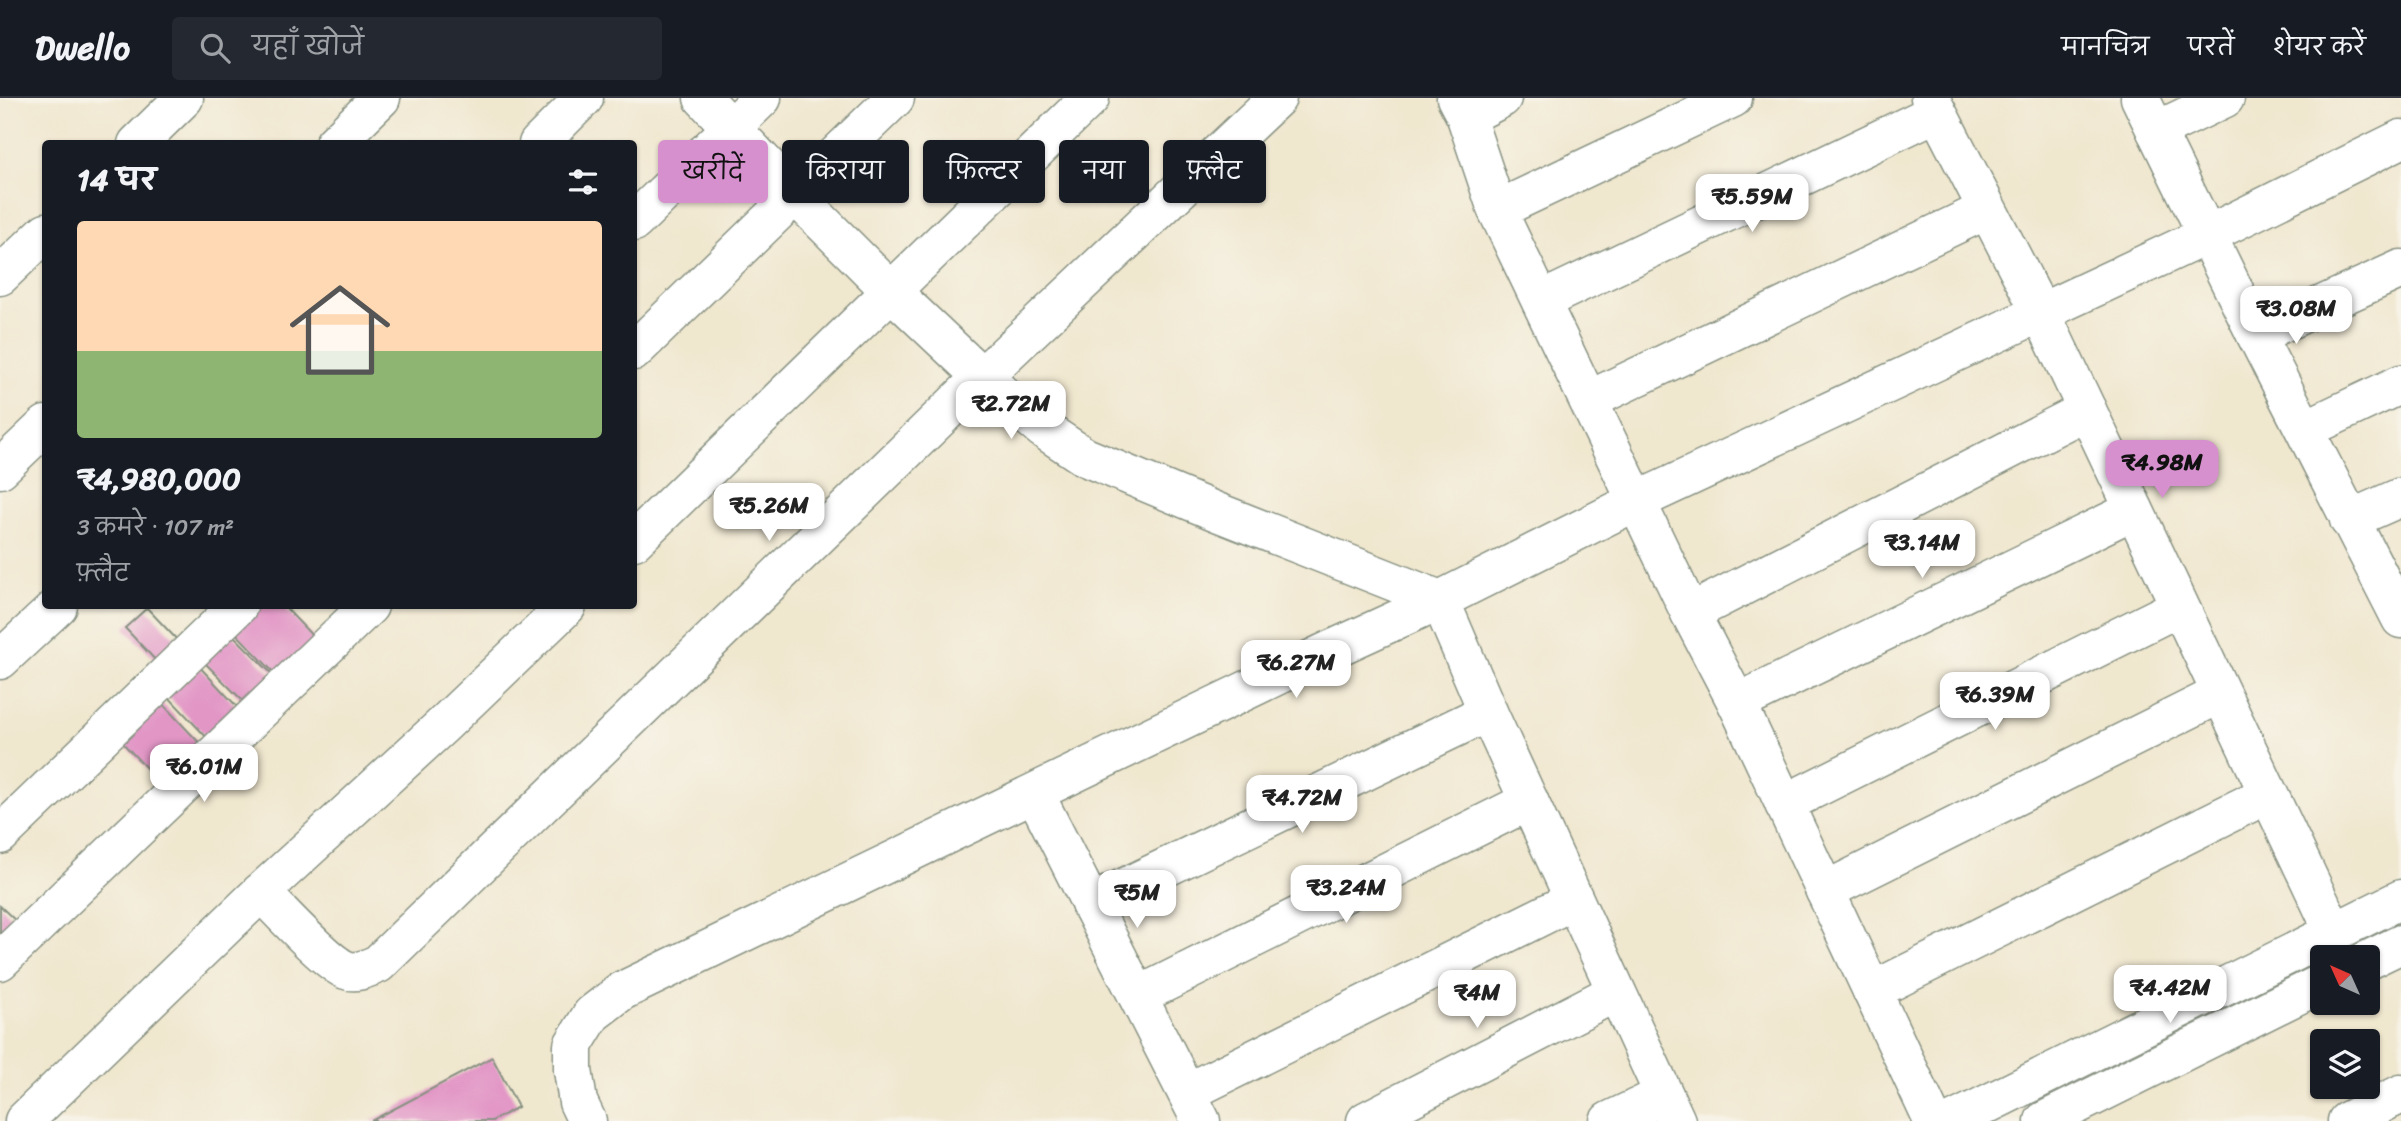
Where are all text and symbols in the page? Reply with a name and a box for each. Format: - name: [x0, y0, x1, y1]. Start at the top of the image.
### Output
- search box: [172, 17, 662, 80]
- text: Dwello: [35, 19, 130, 77]
- text: यहाँ खोजें: [252, 23, 364, 69]
- text: मानचित्र: [2061, 26, 2149, 68]
- text: परतें: [2187, 26, 2235, 68]
- text: शेयर करें: [2273, 26, 2366, 68]
- icon: search: [196, 29, 234, 67]
- chip: खरीदें: [658, 140, 768, 203]
- chip: किराया: [782, 140, 909, 203]
- chip: फ़िल्टर: [923, 140, 1045, 203]
- chip: नया: [1059, 140, 1149, 203]
- chip: फ़्लैट: [1163, 140, 1266, 203]
- text: 14 घर: [77, 153, 156, 207]
- icon: filters: [564, 163, 602, 201]
- pin: ₹5.59M: [1695, 174, 1809, 234]
- text: ₹5.59M: [1712, 176, 1792, 217]
- icon: home: [277, 267, 403, 393]
- pin: ₹3.08M: [2239, 286, 2353, 346]
- text: ₹3.08M: [2256, 288, 2336, 329]
- pin: ₹2.72M: [954, 382, 1068, 441]
- text: ₹2.72M: [972, 383, 1050, 424]
- pin: ₹4.98M: [2105, 440, 2219, 500]
- text: ₹4.98M: [2122, 442, 2202, 483]
- text: ₹4,980,000: [77, 452, 241, 506]
- pin: ₹5.26M: [712, 484, 826, 543]
- text: ₹5.26M: [730, 485, 808, 526]
- text: 3 कमरे · 107 m²: [77, 507, 234, 548]
- pin: ₹3.14M: [1865, 520, 1979, 580]
- text: ₹3.14M: [1884, 522, 1960, 563]
- text: फ़्लैट: [77, 553, 129, 594]
- pin: ₹6.27M: [1239, 640, 1353, 700]
- text: ₹6.27M: [1257, 642, 1335, 683]
- pin: ₹6.39M: [1938, 672, 2052, 732]
- text: ₹6.39M: [1956, 674, 2034, 715]
- pin: ₹6.01M: [147, 744, 261, 804]
- text: ₹6.01M: [166, 746, 242, 787]
- pin: ₹4.72M: [1245, 776, 1359, 835]
- text: ₹4.72M: [1262, 777, 1342, 818]
- pin: ₹3.24M: [1289, 866, 1403, 925]
- text: ₹3.24M: [1307, 867, 1385, 908]
- pin: ₹5M: [1103, 870, 1171, 930]
- text: ₹5M: [1114, 872, 1160, 913]
- north arrow: [2310, 945, 2380, 1015]
- map controls: [2310, 945, 2380, 1099]
- pin: ₹4.42M: [2113, 965, 2227, 1025]
- text: ₹4.42M: [2130, 967, 2210, 1008]
- pin: ₹4M: [1443, 970, 1511, 1030]
- text: ₹4M: [1454, 972, 1500, 1013]
- button: layers: [2310, 1029, 2380, 1099]

